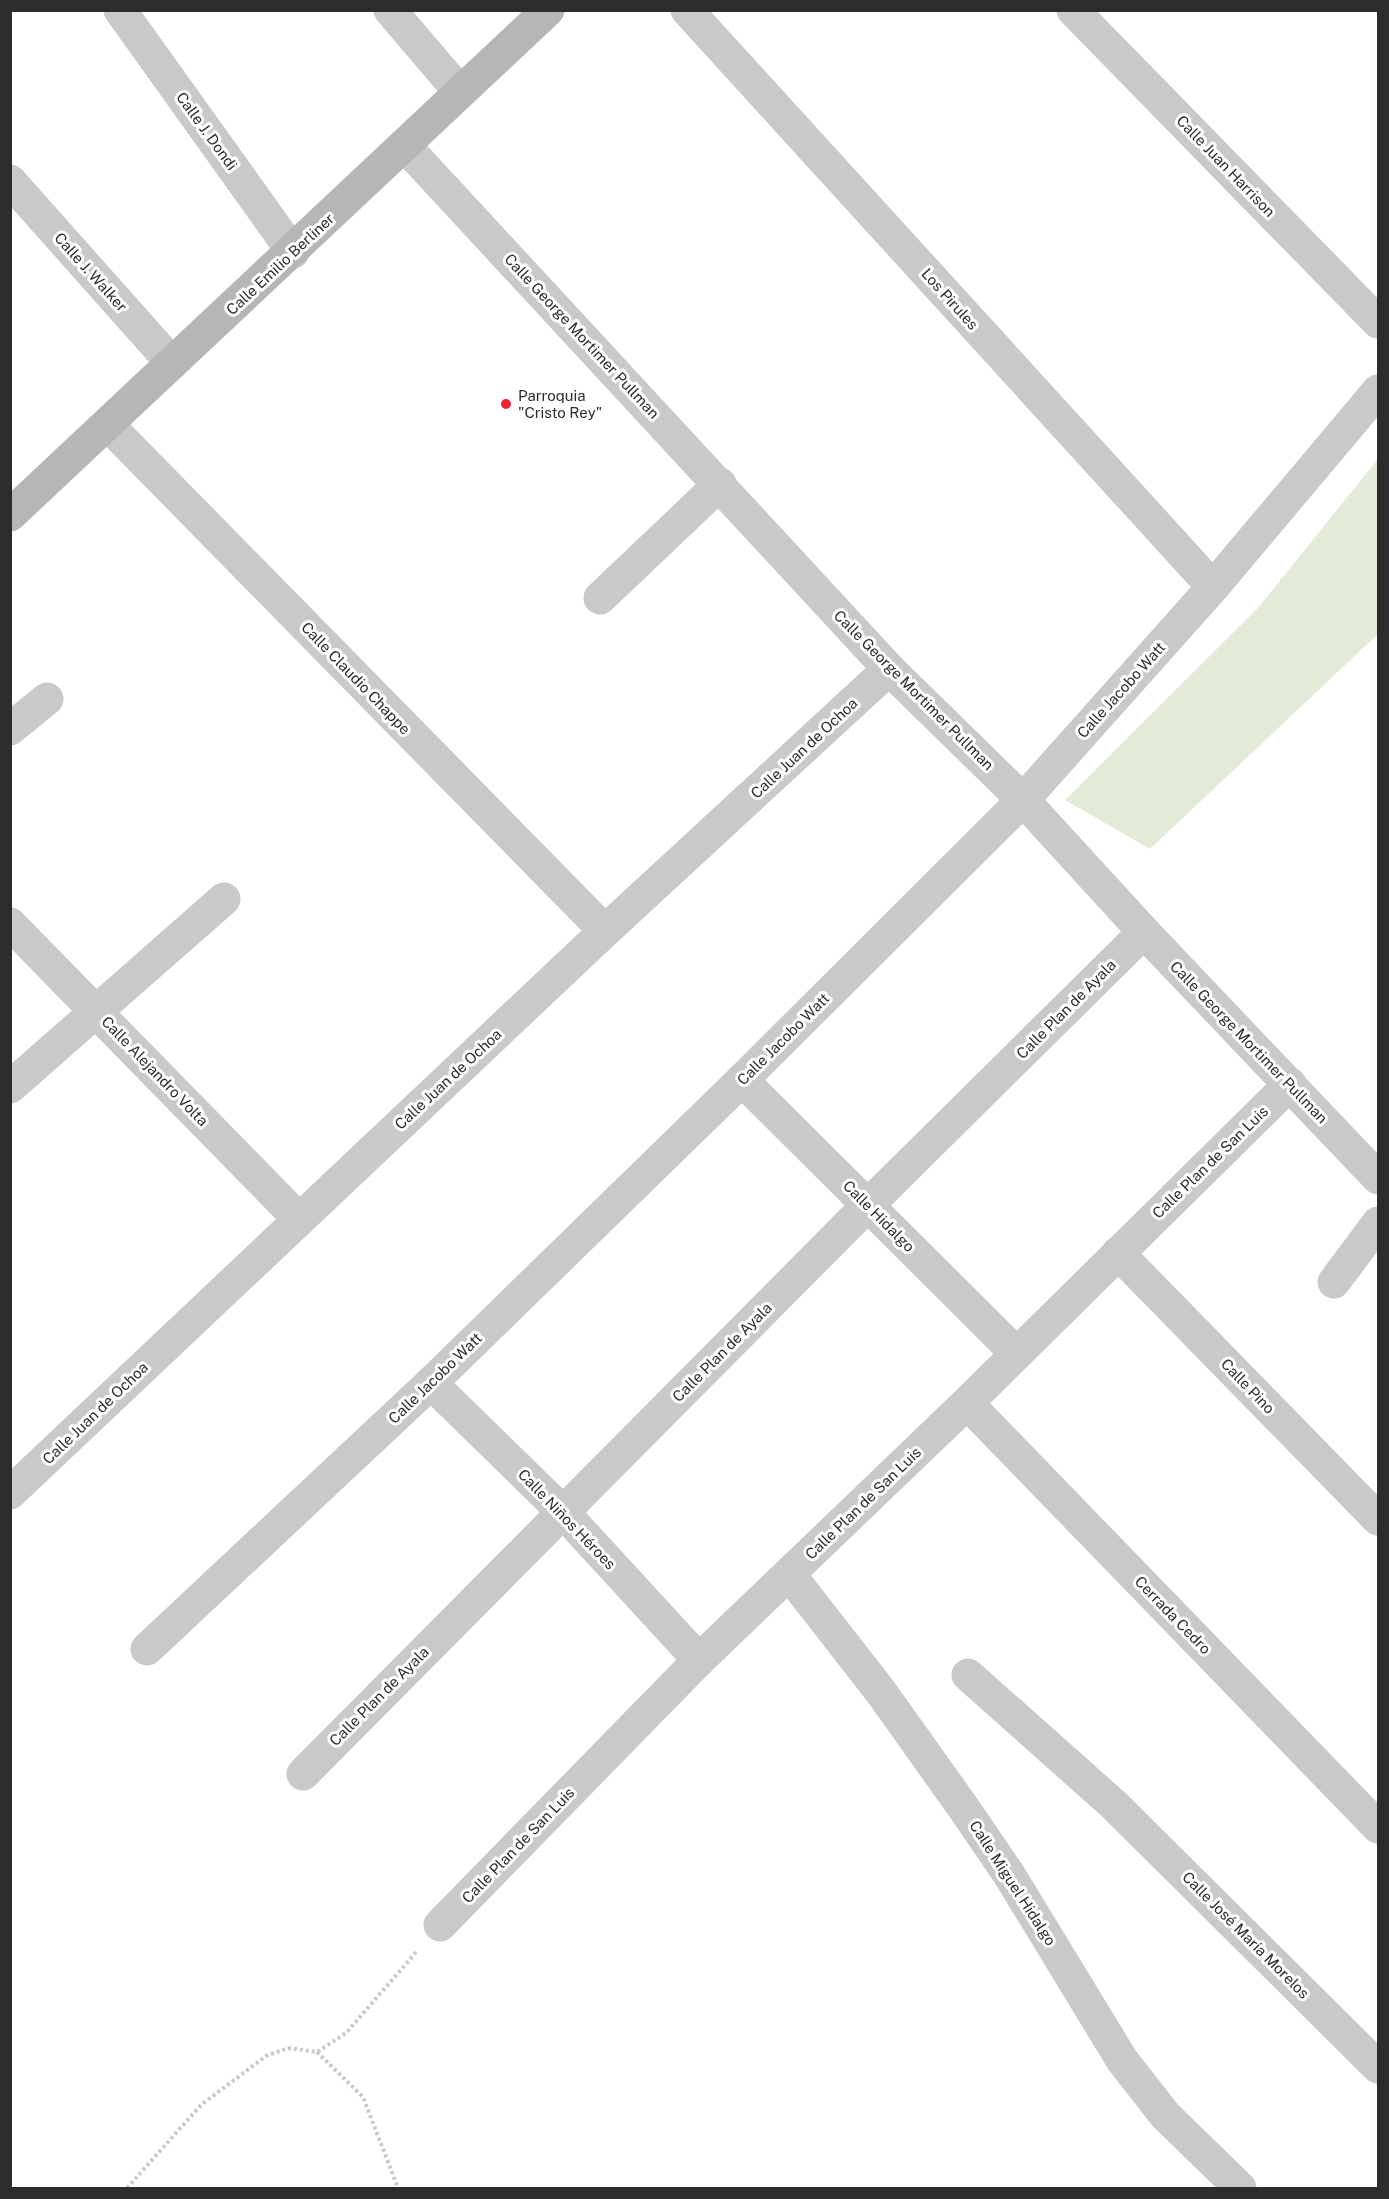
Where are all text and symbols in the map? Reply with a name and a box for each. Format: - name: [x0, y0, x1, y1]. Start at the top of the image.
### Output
- street label: Calle J. Dondi: [173, 89, 241, 173]
- street label: Calle Juan Harrison: [1173, 112, 1279, 220]
- street label: Calle Emilio Berliner: [223, 210, 337, 318]
- street label: Calle J. Walker: [51, 229, 131, 315]
- street label: Calle George Mortimer Pullman: [501, 250, 663, 422]
- street label: Los Pirules: [918, 265, 982, 333]
- place label: Parroquia "Cristo Rey": [518, 387, 602, 421]
- marker: Parroquia "Cristo Rey": [499, 397, 513, 411]
- street label: Calle George Mortimer Pullman: [831, 607, 997, 773]
- street label: Calle Claudio Chappe: [298, 618, 414, 738]
- street label: Calle Jacobo Watt: [1074, 639, 1169, 741]
- street label: Calle Juan de Ochoa: [747, 694, 861, 802]
- street label: Calle Plan de Ayala: [1013, 956, 1119, 1062]
- street label: Calle George Mortimer Pullman: [1167, 957, 1331, 1127]
- street label: Calle Jacobo Watt: [734, 989, 833, 1088]
- street label: Calle Alejandro Volta: [98, 1013, 212, 1129]
- street label: Calle Juan de Ochoa: [391, 1025, 505, 1133]
- street label: Calle Plan de San Luis: [1149, 1102, 1271, 1222]
- street label: Calle Hidalgo: [840, 1177, 918, 1255]
- street label: Calle Plan de Ayala: [669, 1299, 775, 1405]
- street label: Calle Jacobo Watt: [385, 1329, 485, 1427]
- street label: Calle Pino: [1218, 1355, 1278, 1417]
- street label: Calle Juan de Ochoa: [39, 1359, 151, 1467]
- street label: Calle Plan de San Luis: [802, 1443, 924, 1563]
- street label: Calle Niños Héroes: [515, 1465, 619, 1573]
- street label: Cerrada Cedro: [1132, 1573, 1214, 1657]
- street label: Calle Plan de Ayala: [326, 1643, 432, 1749]
- street label: Calle Plan de San Luis: [458, 1784, 578, 1906]
- street label: Calle Miguel Hidalgo: [966, 1817, 1060, 1949]
- street label: Calle José María Morelos: [1179, 1868, 1313, 2002]

